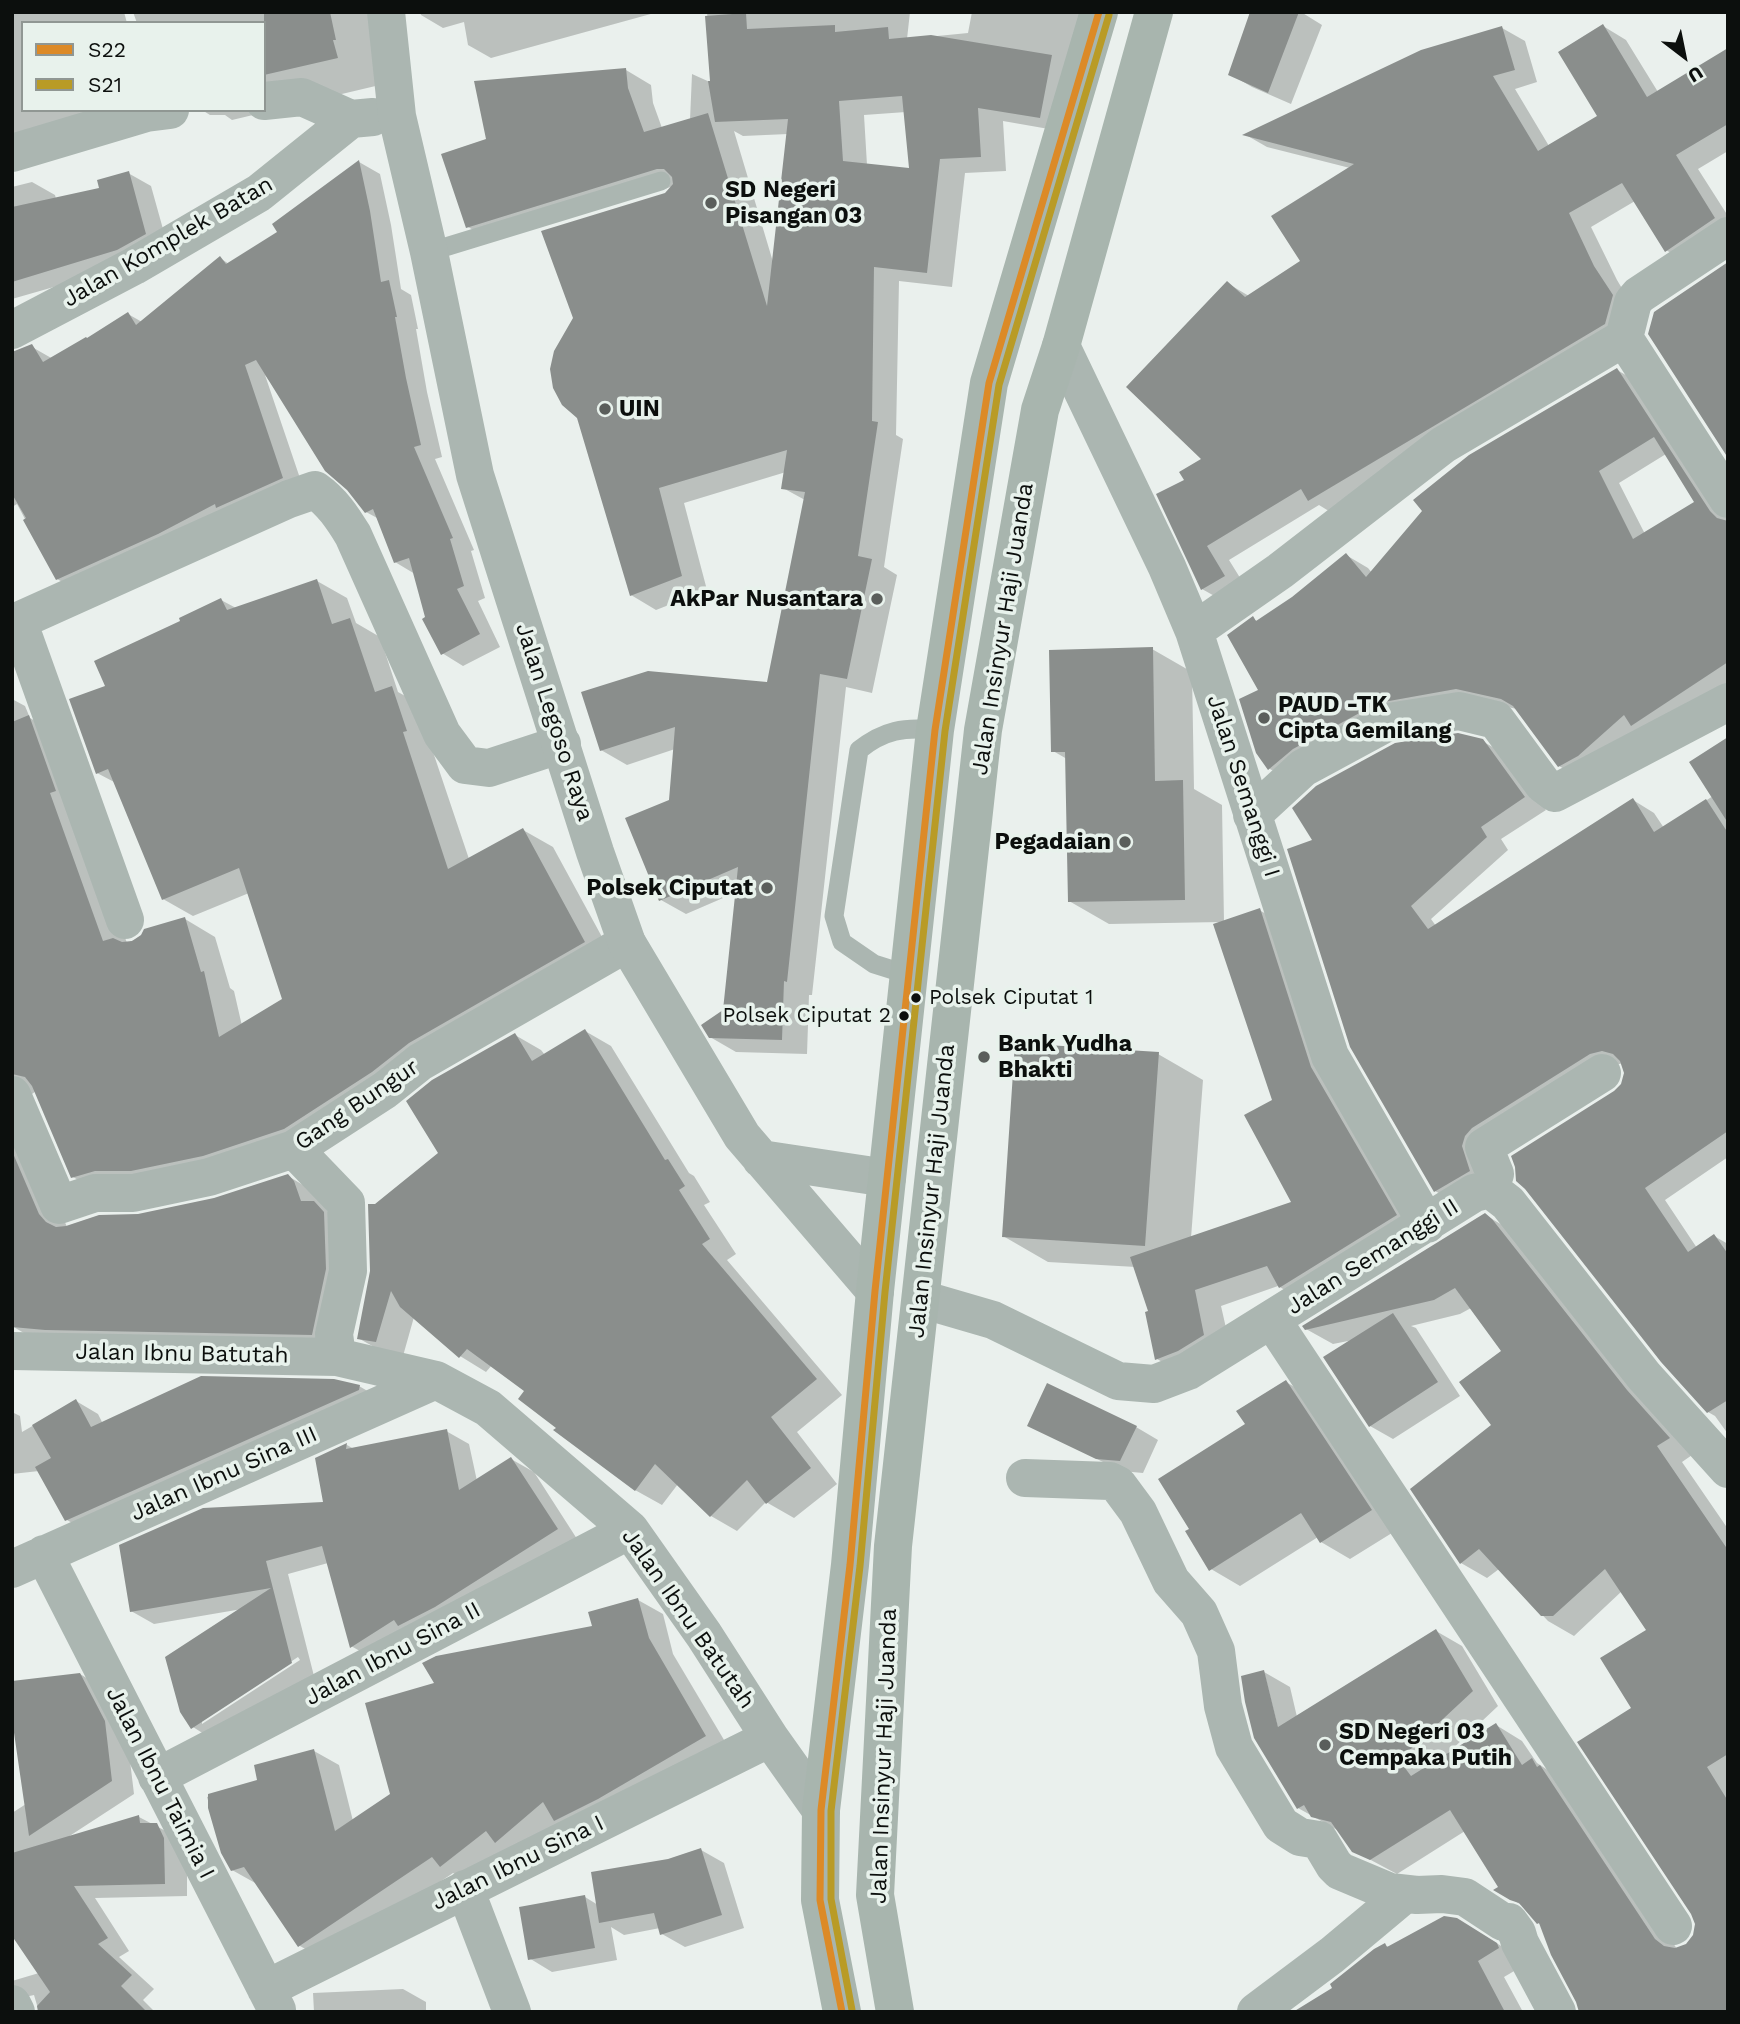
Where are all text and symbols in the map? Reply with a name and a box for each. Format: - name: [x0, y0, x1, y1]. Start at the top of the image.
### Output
- legend: [21, 21, 266, 112]
- north arrow: [1649, 21, 1719, 91]
- text: S22: [88, 37, 126, 62]
- text: U: [1684, 61, 1707, 88]
- text: S21: [88, 72, 122, 97]
- street label: Jalan Komplek Batan: [58, 171, 278, 313]
- place label: SD Negeri Pisangan 03: [725, 176, 862, 230]
- marker: SD Negeri Pisangan 03: [703, 195, 719, 211]
- place label: UIN: [619, 395, 660, 423]
- marker: UIN: [597, 401, 613, 417]
- street label: Jalan Insinyur Haji Juanda: [966, 481, 1040, 777]
- place label: AkPar Nusantara: [670, 585, 863, 613]
- marker: AkPar Nusantara: [869, 591, 885, 607]
- street label: Jalan Legoso Raya: [509, 620, 599, 824]
- street label: Jalan Semanggi I: [1200, 691, 1286, 881]
- place label: PAUD -TK Cipta Gemilang: [1278, 691, 1451, 745]
- marker: PAUD -TK Cipta Gemilang: [1256, 710, 1272, 726]
- place label: Pegadaian: [995, 828, 1111, 856]
- marker: Pegadaian: [1117, 834, 1133, 850]
- place label: Polsek Ciputat: [586, 874, 753, 902]
- marker: Polsek Ciputat: [759, 880, 775, 896]
- place label: Polsek Ciputat 1: [929, 985, 1093, 1011]
- marker: Polsek Ciputat 1: [909, 991, 923, 1005]
- place label: Polsek Ciputat 2: [723, 1003, 891, 1029]
- marker: Polsek Ciputat 2: [897, 1009, 911, 1023]
- place label: Bank Yudha Bhakti: [998, 1030, 1132, 1084]
- street label: Jalan Insinyur Haji Juanda: [903, 1043, 961, 1339]
- marker: Bank Yudha Bhakti: [976, 1049, 992, 1065]
- street label: Gang Bungur: [290, 1054, 424, 1156]
- street label: Jalan Semanggi II: [1282, 1193, 1464, 1321]
- street label: Jalan Ibnu Batutah: [75, 1338, 289, 1370]
- street label: Jalan Ibnu Sina III: [126, 1420, 322, 1528]
- street label: Jalan Ibnu Batutah: [615, 1524, 761, 1714]
- street label: Jalan Ibnu Sina II: [301, 1596, 485, 1712]
- street label: Jalan Insinyur Haji Juanda: [865, 1608, 903, 1904]
- street label: Jalan Ibnu Taimia I: [100, 1682, 220, 1884]
- place label: SD Negeri 03 Cempaka Putih: [1339, 1718, 1512, 1772]
- marker: SD Negeri 03 Cempaka Putih: [1317, 1737, 1333, 1753]
- street label: Jalan Ibnu Sina I: [428, 1809, 608, 1917]

